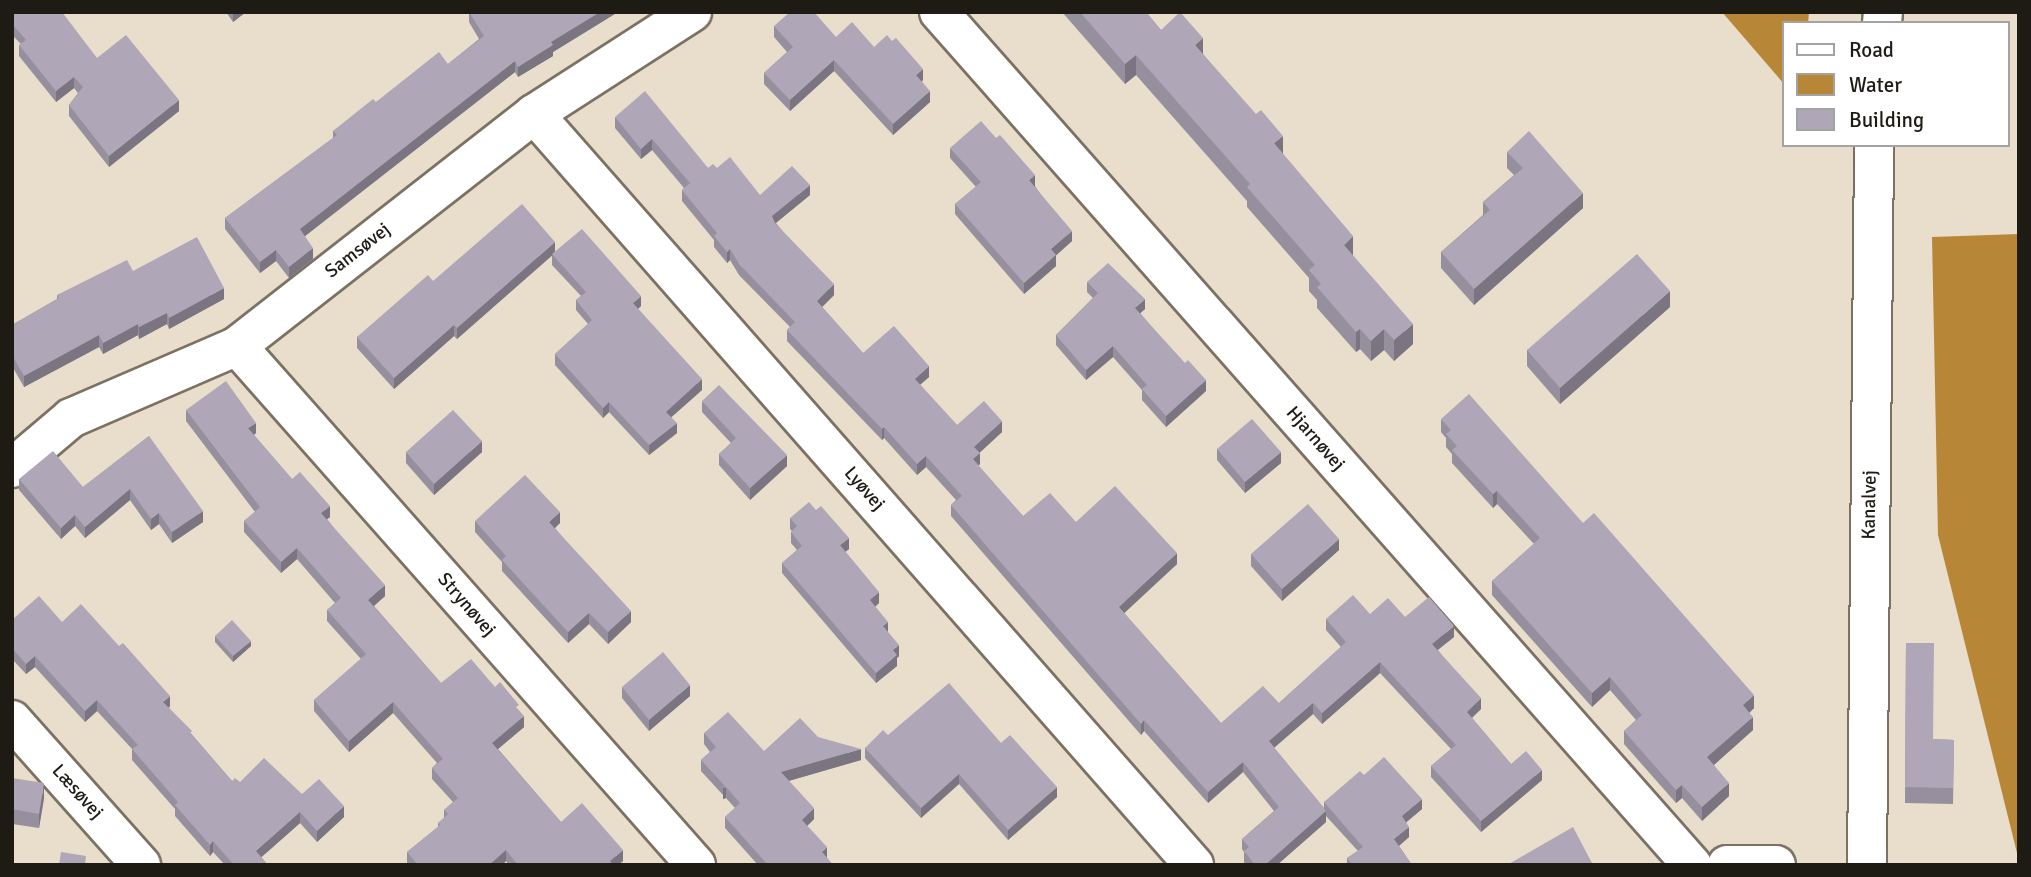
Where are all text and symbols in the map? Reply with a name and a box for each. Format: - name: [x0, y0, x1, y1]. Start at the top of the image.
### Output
- legend: [1783, 21, 2010, 147]
- text: Road: [1849, 37, 1894, 63]
- text: Water: [1849, 72, 1902, 98]
- text: Building: [1849, 107, 1924, 133]
- street label: Samsøvej: [321, 218, 395, 284]
- street label: Hjarnøvej: [1281, 402, 1349, 476]
- street label: Lyøvej: [839, 462, 889, 516]
- street label: Kanalvej: [1858, 470, 1882, 540]
- street label: Strynøvej: [432, 569, 500, 641]
- street label: Læsøvej: [47, 760, 107, 824]

